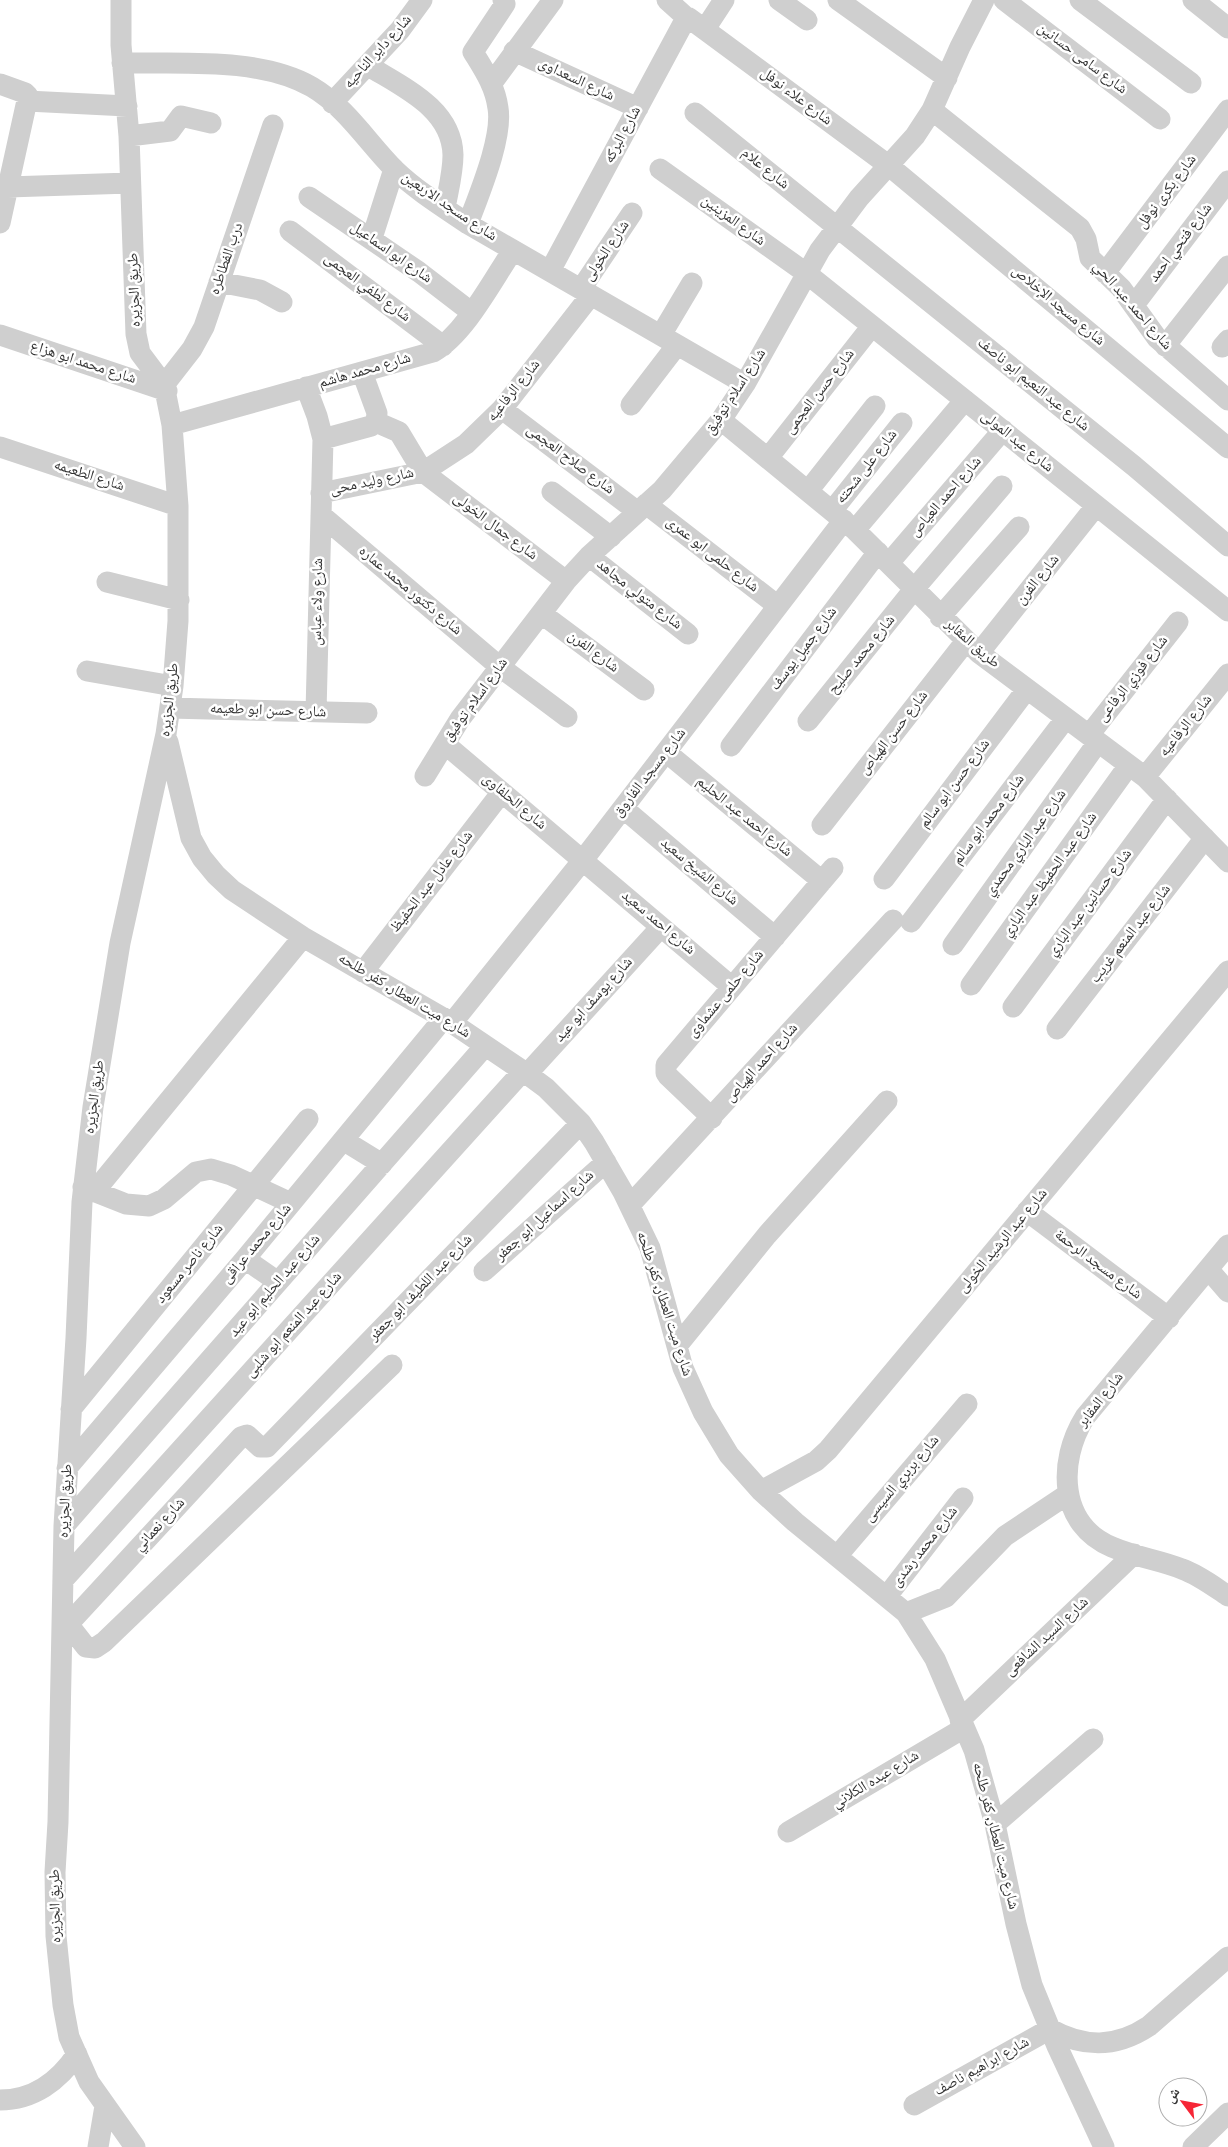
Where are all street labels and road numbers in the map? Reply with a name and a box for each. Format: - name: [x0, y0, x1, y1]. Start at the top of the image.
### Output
- street label: شارع داير الناحيه: [340, 11, 416, 93]
- street label: شارع سامى حسانين: [1033, 19, 1131, 99]
- street label: شارع السعداوى: [535, 54, 617, 106]
- street label: شارع علاء نوفل: [756, 64, 836, 130]
- street label: شارع البركه: [600, 103, 646, 167]
- street label: شارع علام: [737, 144, 793, 194]
- street label: شارع بكرى نوفل: [1133, 151, 1201, 233]
- street label: شارع مسجد الاربعين: [398, 168, 500, 246]
- street label: شارع المزينين: [697, 191, 769, 251]
- street label: شارع فتحي احمد: [1145, 200, 1218, 287]
- street label: شارع الخولى: [580, 217, 634, 285]
- street label: شارع ابو اسماعيل: [346, 218, 436, 288]
- street label: درب الفطاطره: [206, 220, 248, 298]
- street label: شارع لطفي العجمى: [319, 249, 414, 328]
- street label: طريق الجزيره: [124, 252, 146, 328]
- street label: شارع احمد عبد الحي: [1088, 258, 1176, 355]
- street label: شارع مسجد الإخلاص: [1007, 261, 1109, 351]
- street label: شارع عبد النعيم ابو ناصف: [973, 334, 1093, 436]
- street label: شارع محمد ابو هزاع: [28, 337, 138, 389]
- street label: شارع اسلام توفيق: [701, 345, 771, 439]
- street label: شارع حسن العجمى: [781, 345, 859, 439]
- street label: شارع محمد هاشم: [317, 349, 413, 393]
- street label: شارع الرفاعيه: [483, 356, 545, 426]
- street label: شارع عبد المولى: [977, 407, 1057, 477]
- street label: شارع صلاح العجمى: [522, 421, 618, 499]
- street label: شارع على شحته: [832, 426, 902, 508]
- street label: شارع احمد العياص: [906, 453, 986, 541]
- street label: شارع الطعيمه: [51, 456, 127, 496]
- street label: شارع وليد محى: [328, 464, 416, 500]
- street label: شارع جمال الخولى: [449, 489, 541, 565]
- street label: شارع حلمى ابو عمرى: [662, 513, 762, 597]
- street label: شارع دكتور محمد عماره: [354, 542, 466, 640]
- street label: شارع الفرن: [1012, 551, 1064, 609]
- street label: شارع متولي مجاهد: [592, 556, 686, 635]
- street label: شارع ولاء عباس: [308, 558, 328, 646]
- street label: شارع جميل يوسف: [766, 603, 842, 695]
- street label: شارع محمد صليح: [824, 611, 900, 699]
- street label: طريق المقابر: [940, 614, 1004, 673]
- street label: شارع الفرن: [564, 627, 623, 678]
- street label: شارع فوزي الرفاعى: [1093, 632, 1173, 727]
- street label: شارع اسلام توفيق: [439, 654, 513, 746]
- street label: طريق الجزيره: [156, 662, 184, 738]
- street label: شارع حسن الهياص: [855, 687, 933, 779]
- street label: شارع الرفاعيه: [1155, 691, 1217, 761]
- street label: شارع حسن ابو طعيمه: [209, 699, 327, 723]
- street label: شارع مسجد الفاروق: [609, 724, 691, 822]
- street label: شارع حسن ابو سالم: [915, 736, 995, 832]
- street label: شارع الحلفاوى: [478, 770, 550, 835]
- street label: شارع محمد ابو سالم: [949, 771, 1029, 869]
- street label: شارع احمد عبد الحليم: [692, 772, 796, 862]
- street label: شارع عبد الباري محمدي: [981, 786, 1072, 901]
- street label: شارع عبد الحفيظ عبد الباري: [998, 809, 1103, 942]
- street label: شارع عادل عبد الحفيظ: [386, 827, 478, 937]
- street label: شارع الشيخ سعيد: [656, 834, 742, 910]
- street label: شارع حسانين عبد الباري: [1043, 845, 1137, 961]
- street label: شارع عبد المنعم غريب: [1086, 881, 1176, 987]
- street label: شارع احمد سعيد: [617, 887, 699, 959]
- street label: شارع حلمى عشماوى: [684, 946, 768, 1042]
- street label: شارع ميت العطار, كفر طلحه: [334, 949, 474, 1043]
- street label: شارع يوسف ابو عيد: [551, 953, 637, 1047]
- street label: شارع احمد الهياص: [721, 1019, 803, 1107]
- street label: طريق الجزيره: [80, 1059, 110, 1135]
- street label: شارع اسماعيل ابو جعفر: [491, 1166, 599, 1266]
- street label: شارع عبد الرشيد الخولى: [954, 1185, 1052, 1297]
- street label: شارع محمد عراقى: [218, 1200, 296, 1288]
- street label: شارع ناصر مسعود: [152, 1220, 228, 1308]
- street label: شارع مسجد الرحمة: [1050, 1226, 1146, 1304]
- street label: شارع ميت العطار, كفر طلحه: [632, 1229, 696, 1379]
- street label: شارع عبد اللطيف ابو جعفر: [364, 1230, 477, 1346]
- street label: شارع عبد الحليم ابو عيد: [225, 1231, 325, 1341]
- street label: شارع عبد المنعم ابو شلبى: [241, 1268, 347, 1382]
- street label: شارع المقابر: [1073, 1369, 1129, 1432]
- street label: شارع بربري السيسى: [860, 1432, 945, 1527]
- street label: طريق الجزيره: [55, 1463, 77, 1539]
- street label: شارع نعماني: [130, 1494, 190, 1556]
- street label: شارع محمد رشدى: [887, 1503, 963, 1591]
- street label: شارع السيد الشافعى: [1001, 1593, 1093, 1681]
- street label: شارع عبده الكلاني: [829, 1747, 923, 1814]
- street label: شارع ميت العطار, كفر طلحه: [968, 1760, 1023, 1912]
- street label: طريق الجزيره: [46, 1869, 66, 1943]
- street label: شارع ابراهيم ناصف: [931, 2033, 1033, 2101]

